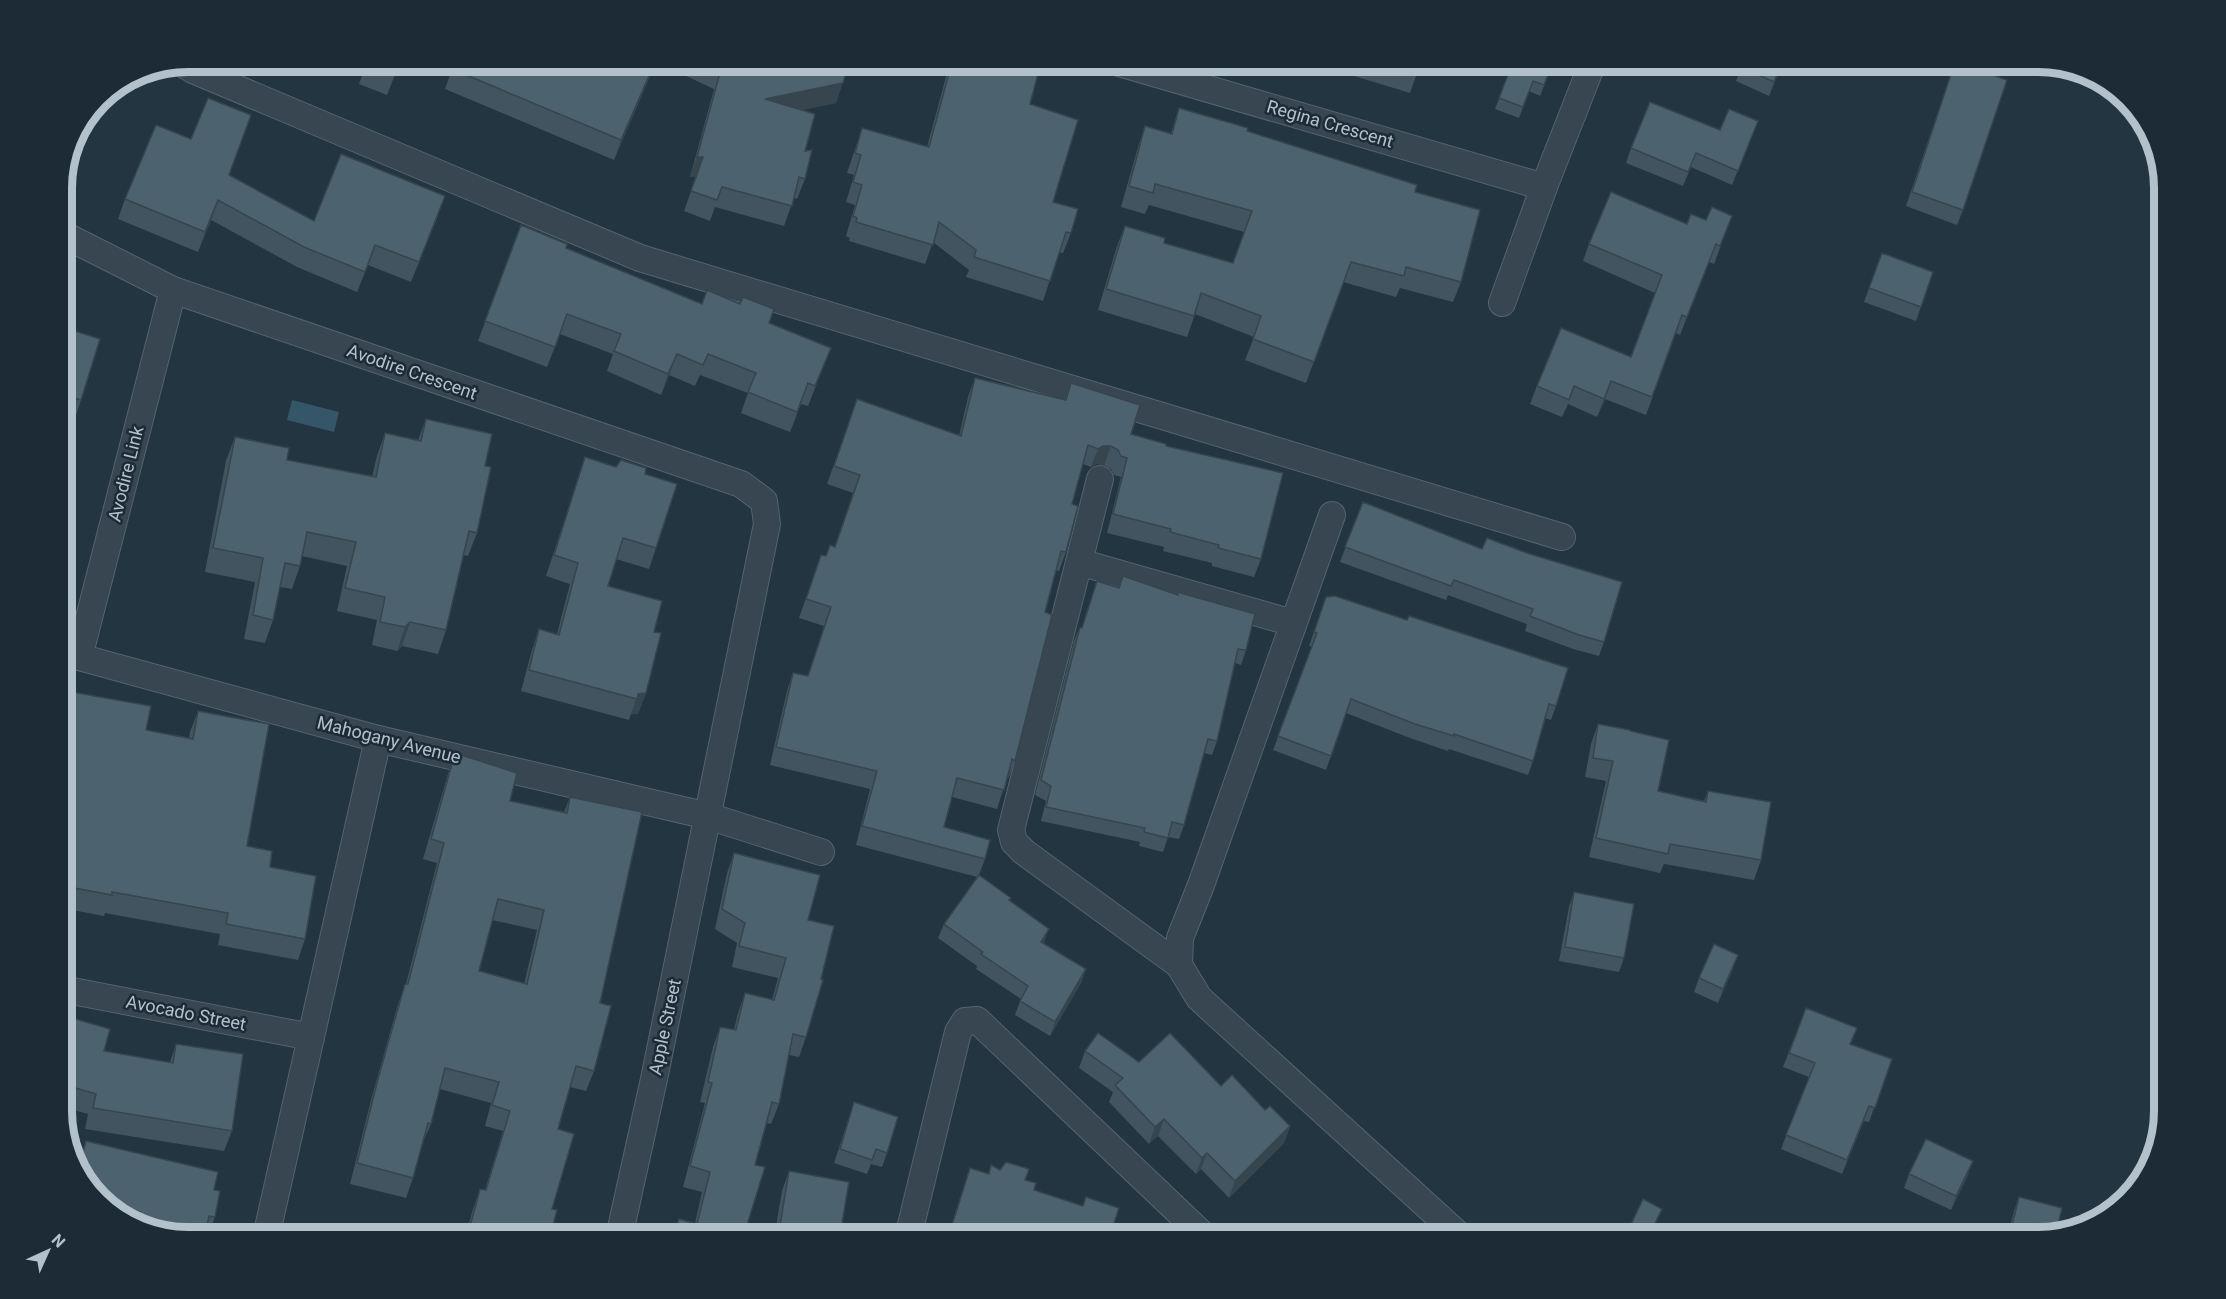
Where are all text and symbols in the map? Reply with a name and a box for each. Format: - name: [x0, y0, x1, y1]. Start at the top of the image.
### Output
- street label: Regina Crescent: [1264, 95, 1396, 152]
- street label: Avodire Crescent: [344, 339, 480, 404]
- street label: Avodire Link: [104, 423, 148, 524]
- street label: Mahogany Avenue: [315, 712, 463, 768]
- street label: Apple Street: [644, 977, 685, 1077]
- street label: Avocado Street: [124, 991, 248, 1034]
- north arrow: [18, 1221, 78, 1281]
- text: N: [48, 1230, 69, 1251]

